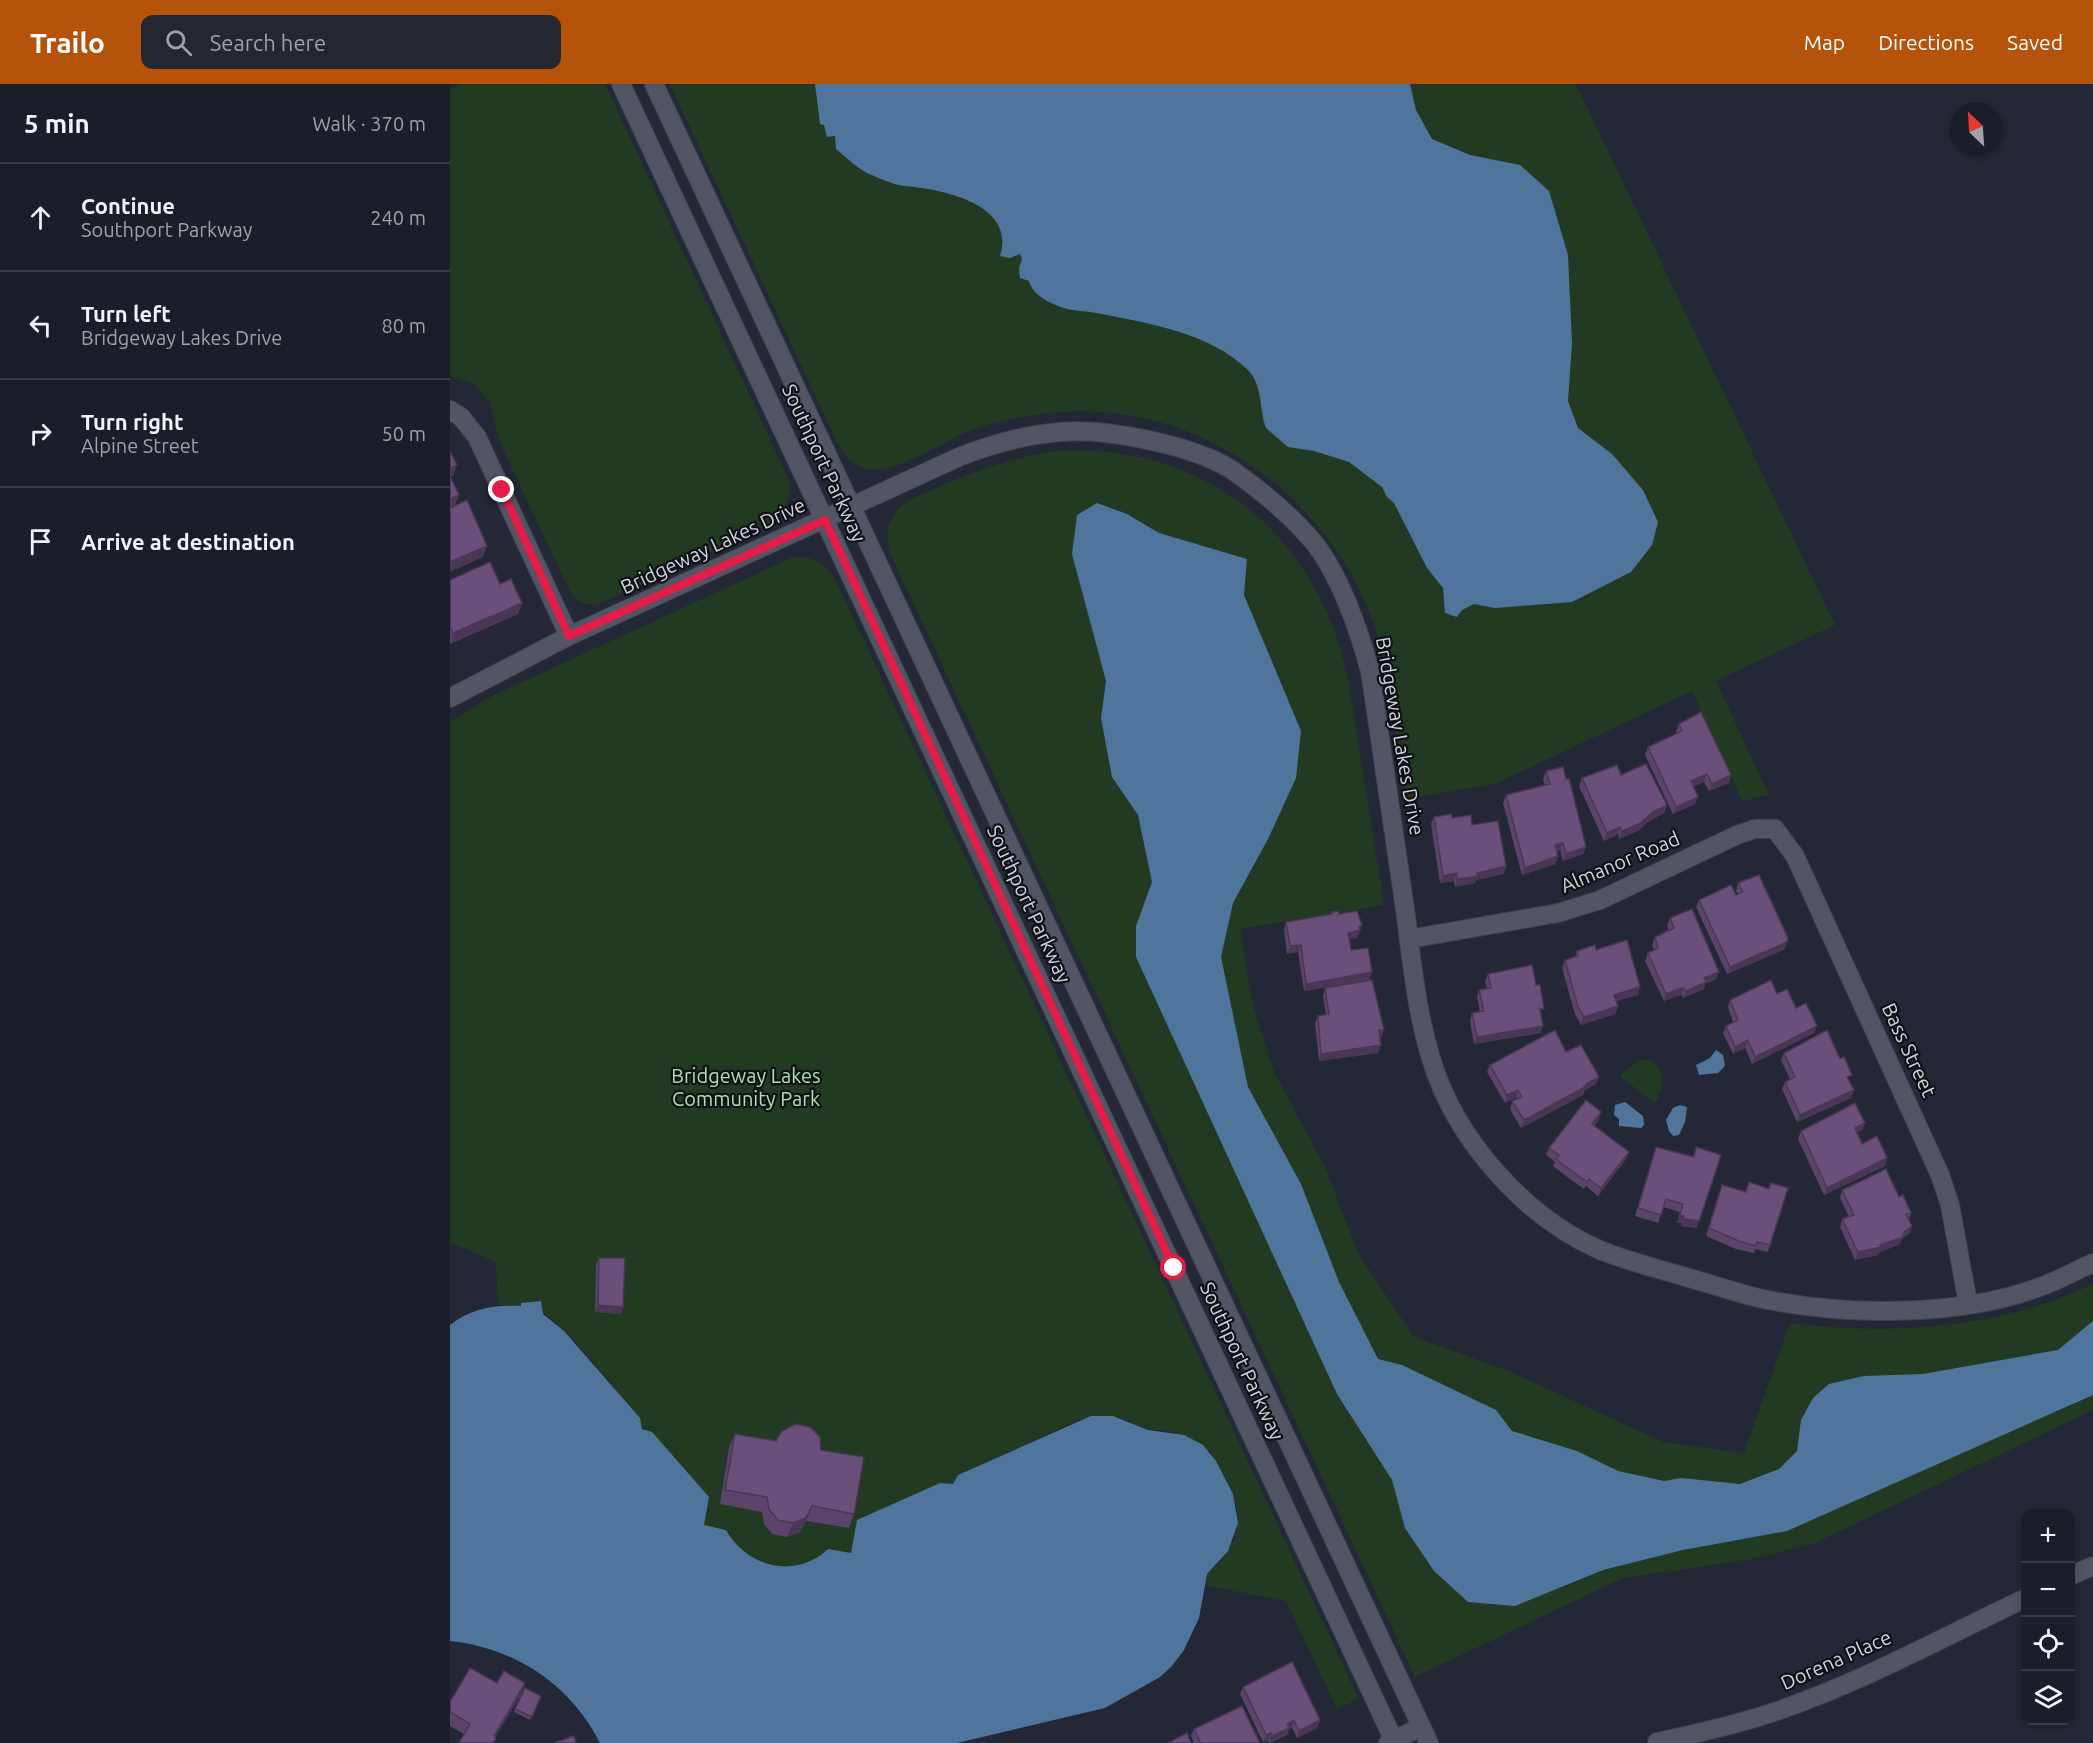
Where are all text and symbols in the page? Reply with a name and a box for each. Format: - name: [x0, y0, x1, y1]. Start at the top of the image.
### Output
- search box: [141, 15, 561, 69]
- icon: search: [162, 26, 195, 59]
- text: Trailo: [30, 27, 105, 58]
- text: Search here: [210, 30, 326, 55]
- text: Map: [1804, 30, 1845, 54]
- text: Directions: [1878, 30, 1974, 54]
- text: Saved: [2007, 30, 2063, 54]
- north arrow: [1949, 102, 2003, 156]
- text: 5 min: [24, 109, 90, 138]
- text: Walk · 370 m: [313, 112, 426, 135]
- text: Continue: [81, 193, 175, 218]
- icon: ahead: [24, 201, 57, 234]
- text: 240 m: [370, 206, 426, 229]
- text: Southport Parkway: [81, 218, 252, 241]
- text: Turn left: [81, 301, 171, 326]
- icon: left: [24, 309, 57, 342]
- text: 80 m: [382, 314, 426, 337]
- text: Bridgeway Lakes Drive: [81, 326, 282, 349]
- street label: Southport Parkway: [778, 380, 871, 546]
- text: Turn right: [81, 409, 183, 434]
- icon: right: [24, 417, 57, 450]
- text: 50 m: [382, 422, 426, 445]
- text: Alpine Street: [81, 434, 199, 457]
- route end: [488, 476, 514, 502]
- street label: Bridgeway Lakes Drive: [617, 493, 809, 598]
- icon: arrive: [24, 525, 57, 558]
- text: Arrive at destination: [81, 529, 295, 554]
- street label: Bridgeway Lakes Drive: [1372, 635, 1429, 837]
- street label: Southport Parkway: [983, 821, 1076, 987]
- street label: Almanor Road: [1557, 826, 1683, 897]
- street label: Bass Street: [1878, 999, 1941, 1100]
- park label: Bridgeway Lakes Community Park: [671, 1064, 821, 1110]
- route start: [1160, 1254, 1186, 1280]
- street label: Southport Parkway: [1196, 1278, 1289, 1444]
- map controls: [2021, 1509, 2075, 1725]
- button: +: [2021, 1509, 2075, 1563]
- button: −: [2021, 1563, 2075, 1617]
- button: locate: [2021, 1617, 2075, 1671]
- street label: Dorena Place: [1777, 1625, 1895, 1694]
- button: layers: [2021, 1671, 2075, 1725]

